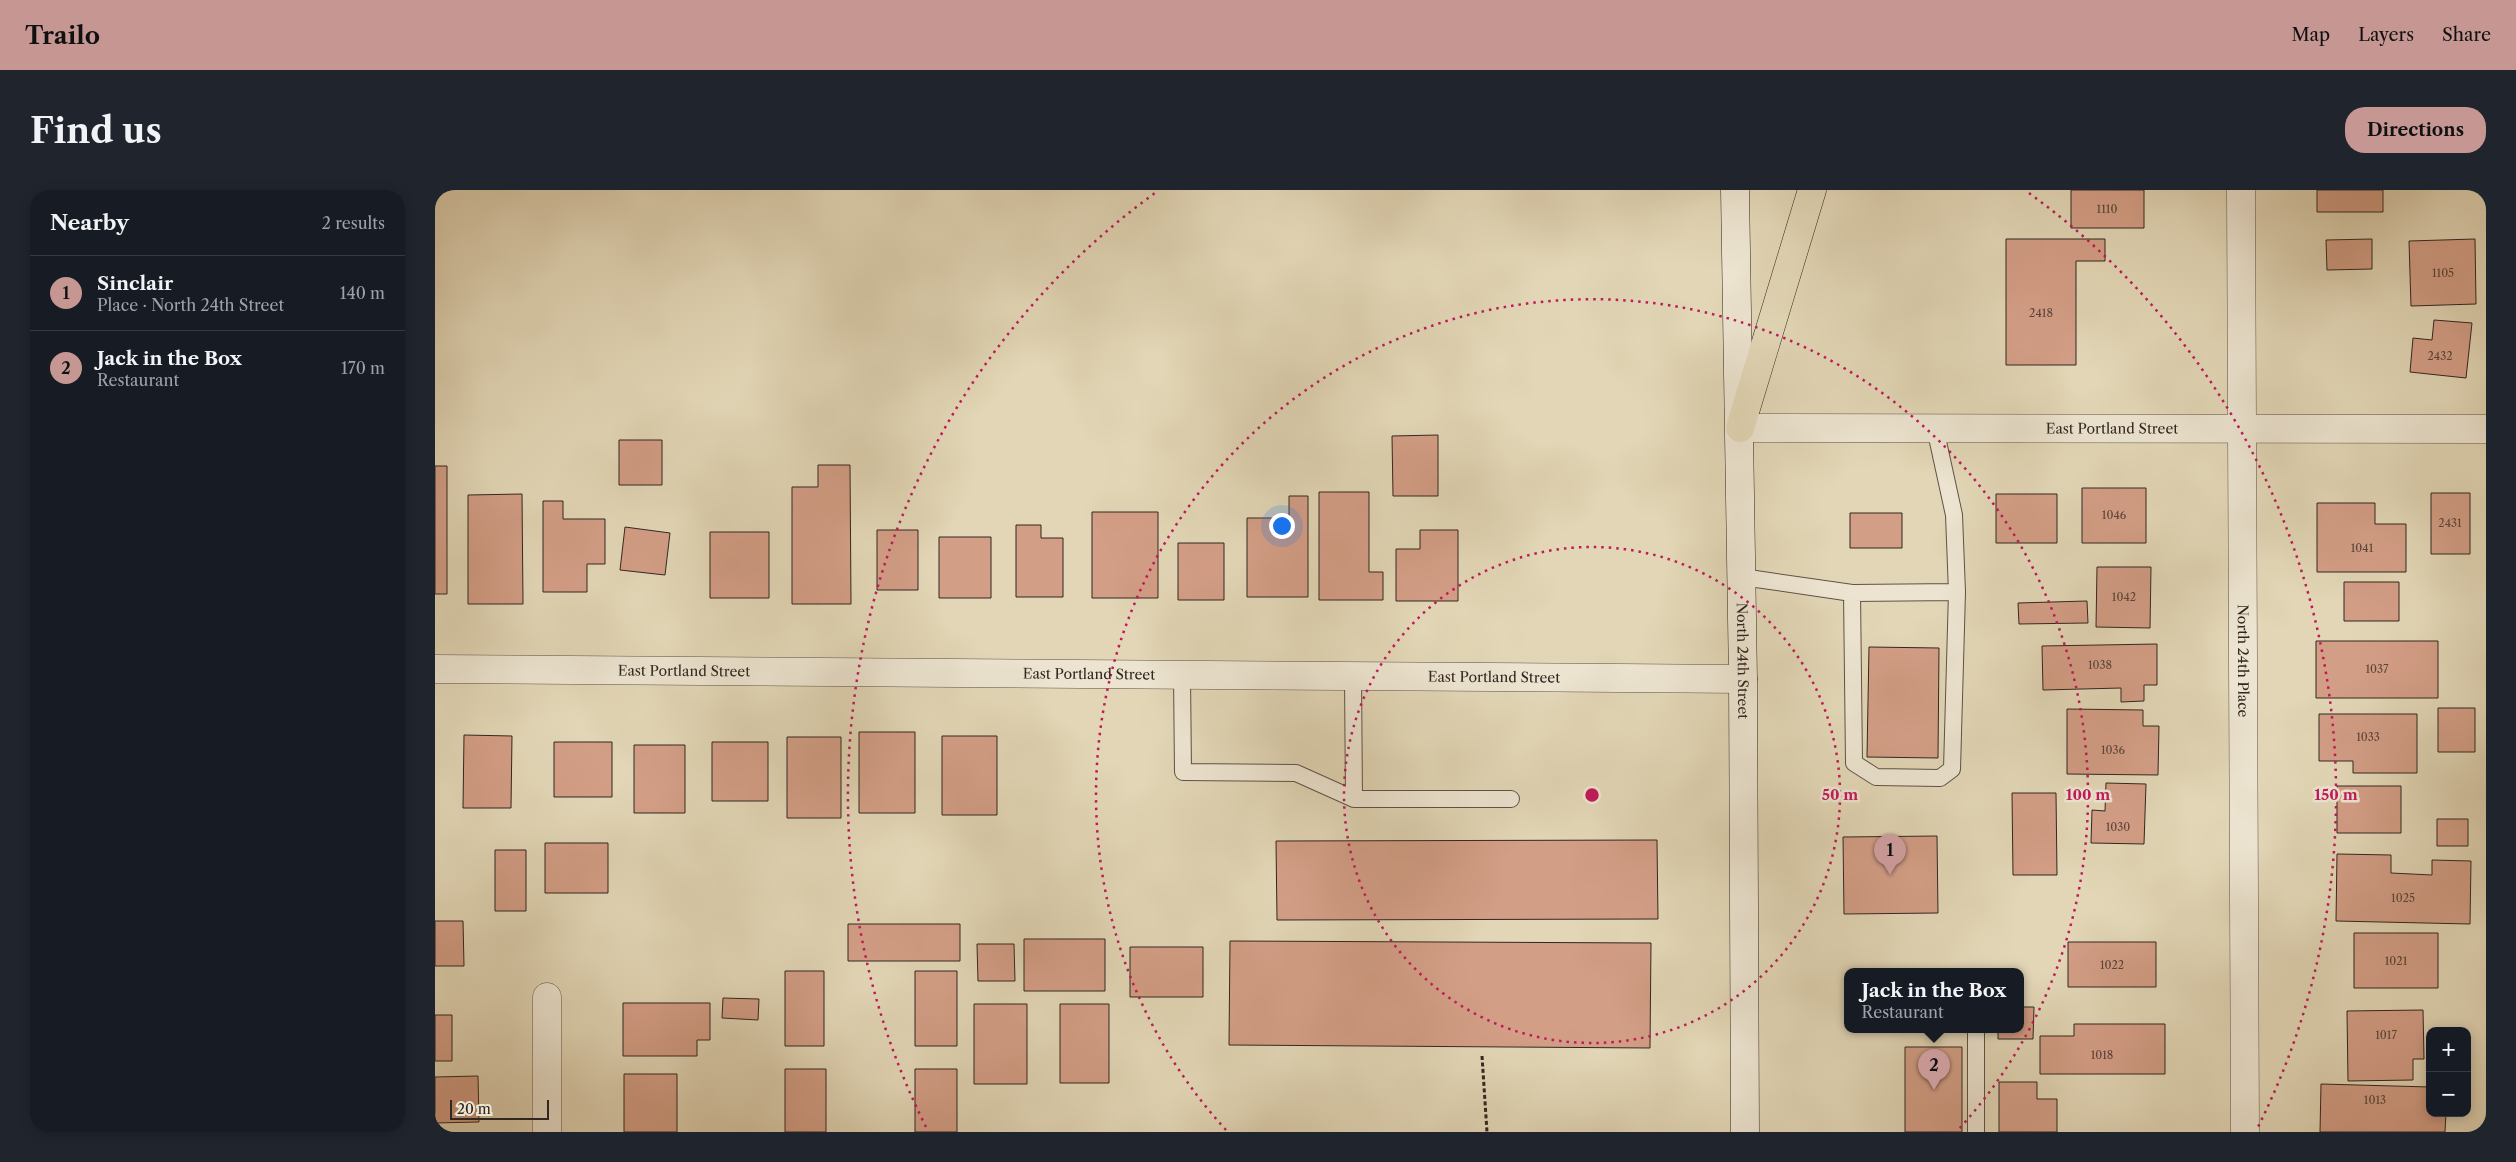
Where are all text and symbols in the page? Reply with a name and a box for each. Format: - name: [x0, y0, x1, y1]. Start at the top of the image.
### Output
- text: Trailo: [25, 21, 100, 50]
- text: Map: [2292, 24, 2330, 46]
- text: Layers: [2358, 24, 2414, 46]
- text: Share: [2442, 24, 2491, 46]
- button: Directions: [2345, 107, 2486, 153]
- text: Find us: [30, 109, 162, 152]
- house number: 1110: [2097, 202, 2117, 216]
- text: Nearby: [50, 210, 129, 235]
- text: 2 results: [322, 213, 385, 233]
- house number: 1105: [2432, 266, 2454, 280]
- text: Sinclair: [97, 272, 173, 295]
- text: 1: [62, 283, 70, 303]
- text: 140 m: [340, 283, 385, 303]
- text: Place · North 24th Street: [97, 295, 284, 315]
- house number: 2418: [2029, 306, 2053, 320]
- text: Jack in the Box: [97, 347, 242, 370]
- house number: 2432: [2427, 349, 2453, 363]
- text: 2: [61, 358, 71, 378]
- text: 170 m: [341, 358, 385, 378]
- text: Restaurant: [97, 370, 179, 390]
- street label: East Portland Street: [2046, 419, 2178, 438]
- house number: 1046: [2102, 508, 2127, 522]
- your location: [1269, 513, 1295, 539]
- house number: 2431: [2438, 516, 2462, 530]
- house number: 1041: [2351, 541, 2374, 555]
- house number: 1042: [2112, 590, 2136, 604]
- street label: North 24th Street: [1733, 603, 1752, 719]
- street label: North 24th Place: [2234, 605, 2252, 718]
- house number: 1038: [2088, 658, 2112, 672]
- street label: East Portland Street: [618, 661, 750, 680]
- house number: 1037: [2365, 662, 2389, 676]
- street label: East Portland Street: [1023, 664, 1155, 684]
- street label: East Portland Street: [1428, 668, 1560, 687]
- house number: 1033: [2356, 730, 2380, 744]
- house number: 1036: [2101, 743, 2126, 757]
- text: 50 m: [1822, 785, 1858, 804]
- text: 100 m: [2066, 785, 2110, 804]
- text: 150 m: [2314, 785, 2358, 804]
- centre of rings: [1583, 786, 1601, 804]
- house number: 1030: [2106, 820, 2130, 834]
- pin: 1: [1874, 834, 1906, 875]
- house number: 1025: [2391, 891, 2415, 905]
- house number: 1021: [2385, 954, 2408, 968]
- house number: 1022: [2100, 958, 2124, 972]
- popup: [1844, 968, 2024, 1033]
- text: Jack in the Box: [1862, 979, 2006, 1002]
- text: Restaurant: [1862, 1002, 1944, 1022]
- map controls: [2426, 1027, 2471, 1117]
- button: +: [2426, 1027, 2471, 1072]
- house number: 1017: [2375, 1028, 2397, 1042]
- house number: 1018: [2091, 1048, 2113, 1062]
- pin: 2: [1918, 1049, 1950, 1090]
- button: −: [2426, 1072, 2471, 1117]
- house number: 1013: [2364, 1093, 2386, 1107]
- scale bar: [450, 1097, 549, 1120]
- text: 20 m: [457, 1100, 491, 1118]

